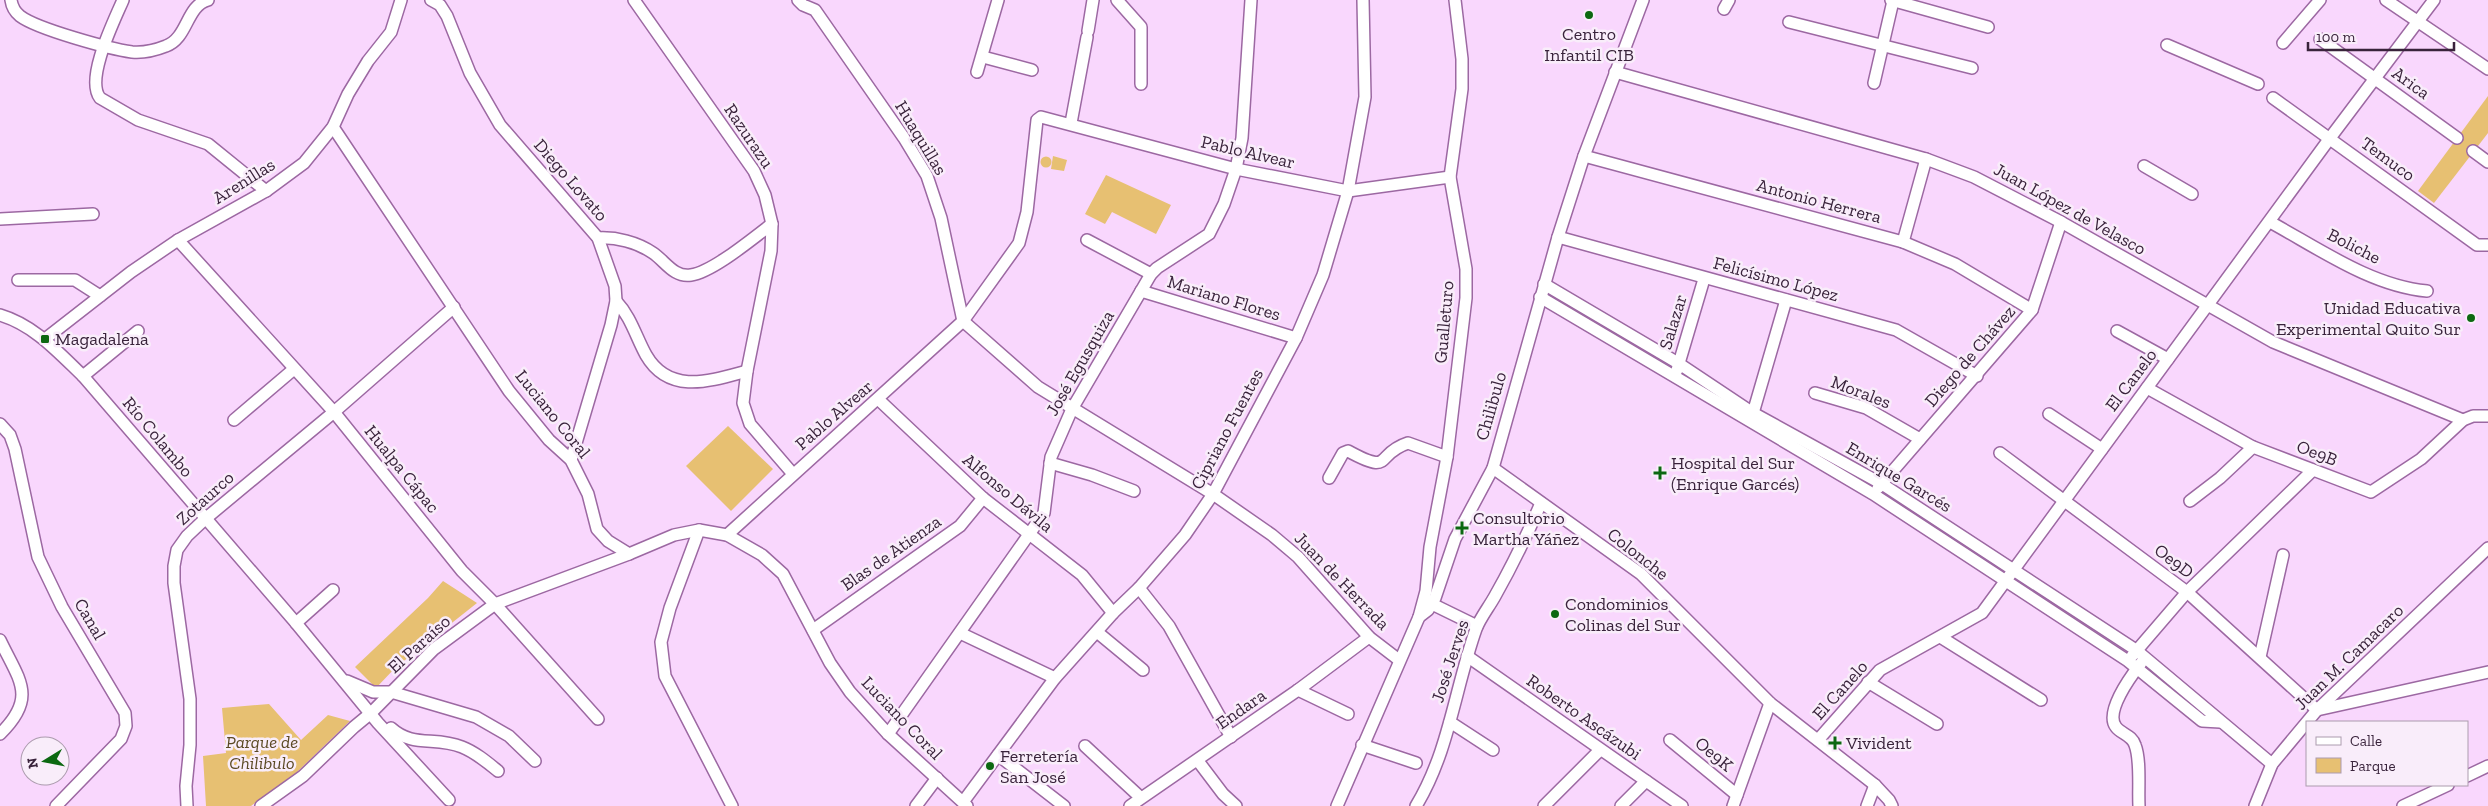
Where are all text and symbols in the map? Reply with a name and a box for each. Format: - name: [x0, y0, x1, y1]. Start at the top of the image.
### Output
- marker: Centro Infantil CIB: [1583, 9, 1595, 21]
- scale bar: [2308, 20, 2454, 52]
- place label: Centro Infantil CIB: [1544, 23, 1634, 66]
- text: 100 m: [2316, 28, 2355, 46]
- street label: Arica: [2388, 62, 2434, 104]
- street label: Huaquillas: [890, 97, 952, 179]
- street label: Razurazu: [719, 100, 779, 172]
- street label: Pablo Alvear: [1199, 130, 1297, 174]
- street label: Temuco: [2357, 132, 2419, 186]
- street label: Diego Lovato: [529, 134, 613, 226]
- street label: Arenillas: [209, 153, 279, 209]
- street label: Juan López de Velasco: [1990, 158, 2150, 260]
- street label: Antonio Herrera: [1754, 174, 1884, 228]
- street label: Boliche: [2324, 223, 2384, 269]
- street label: Felicísimo López: [1711, 252, 1841, 306]
- street label: Mariano Flores: [1165, 270, 1283, 326]
- street label: Gualleturo: [1429, 280, 1459, 364]
- street label: Salazar: [1654, 292, 1692, 352]
- place label: Unidad Educativa Experimental Quito Sur: [2276, 297, 2461, 340]
- street label: Diego de Chávez: [1920, 301, 2020, 411]
- street label: José Egusquiza: [1041, 306, 1119, 419]
- marker: Unidad Educativa Experimental Quito Sur: [2465, 312, 2477, 324]
- place label: Magadalena: [55, 328, 149, 350]
- marker: Magadalena: [39, 333, 51, 345]
- street label: El Canelo: [2100, 344, 2162, 416]
- street label: Luciano Coral: [511, 365, 595, 463]
- street label: Cipriano Fuentes: [1186, 365, 1268, 493]
- street label: Chilibulo: [1471, 369, 1511, 443]
- street label: Morales: [1828, 371, 1894, 413]
- street label: Pablo Alvear: [791, 375, 877, 455]
- street label: Río Colambo: [118, 392, 198, 482]
- street label: Hualpa Cápac: [360, 421, 444, 517]
- street label: Oe9B: [2293, 435, 2341, 471]
- street label: Enrique Garcés: [1842, 437, 1956, 517]
- street label: Alfonso Dávila: [958, 449, 1058, 537]
- place label: Hospital del Sur (Enrique Garcés): [1671, 452, 1799, 495]
- street label: Zotaurco: [172, 466, 238, 530]
- marker: Hospital del Sur (Enrique Garcés): [1653, 466, 1667, 480]
- place label: Consultorio Martha Yáñez: [1473, 507, 1579, 550]
- street label: Blas de Atienza: [837, 510, 946, 596]
- marker: Consultorio Martha Yáñez: [1455, 521, 1469, 535]
- street label: Colonche: [1603, 523, 1673, 585]
- street label: Juan de Herrada: [1290, 528, 1394, 635]
- street label: Oe9D: [2150, 539, 2198, 583]
- place label: Condominios Colinas del Sur: [1565, 593, 1681, 636]
- street label: Canal: [69, 594, 111, 644]
- street label: Juan M. Camacaro: [2290, 599, 2408, 715]
- marker: Condominios Colinas del Sur: [1549, 608, 1561, 620]
- street label: El Paraíso: [383, 610, 455, 678]
- street label: José Jerves: [1426, 617, 1474, 705]
- street label: El Canelo: [1808, 656, 1872, 724]
- street label: Roberto Ascázubi: [1522, 669, 1646, 765]
- street label: Luciano Coral: [857, 672, 947, 764]
- street label: Endara: [1212, 684, 1270, 734]
- legend: [2306, 721, 2468, 786]
- park label: Parque de Chilibulo: [226, 731, 298, 774]
- street label: Oe9K: [1691, 732, 1738, 776]
- place label: Vivident: [1845, 732, 1912, 754]
- text: Calle: [2350, 732, 2382, 750]
- north arrow: [20, 736, 70, 786]
- marker: Vivident: [1828, 736, 1842, 750]
- place label: Ferretería San José: [1000, 745, 1078, 788]
- text: N: [23, 756, 42, 770]
- text: Parque: [2350, 757, 2396, 775]
- marker: Ferretería San José: [984, 760, 996, 772]

